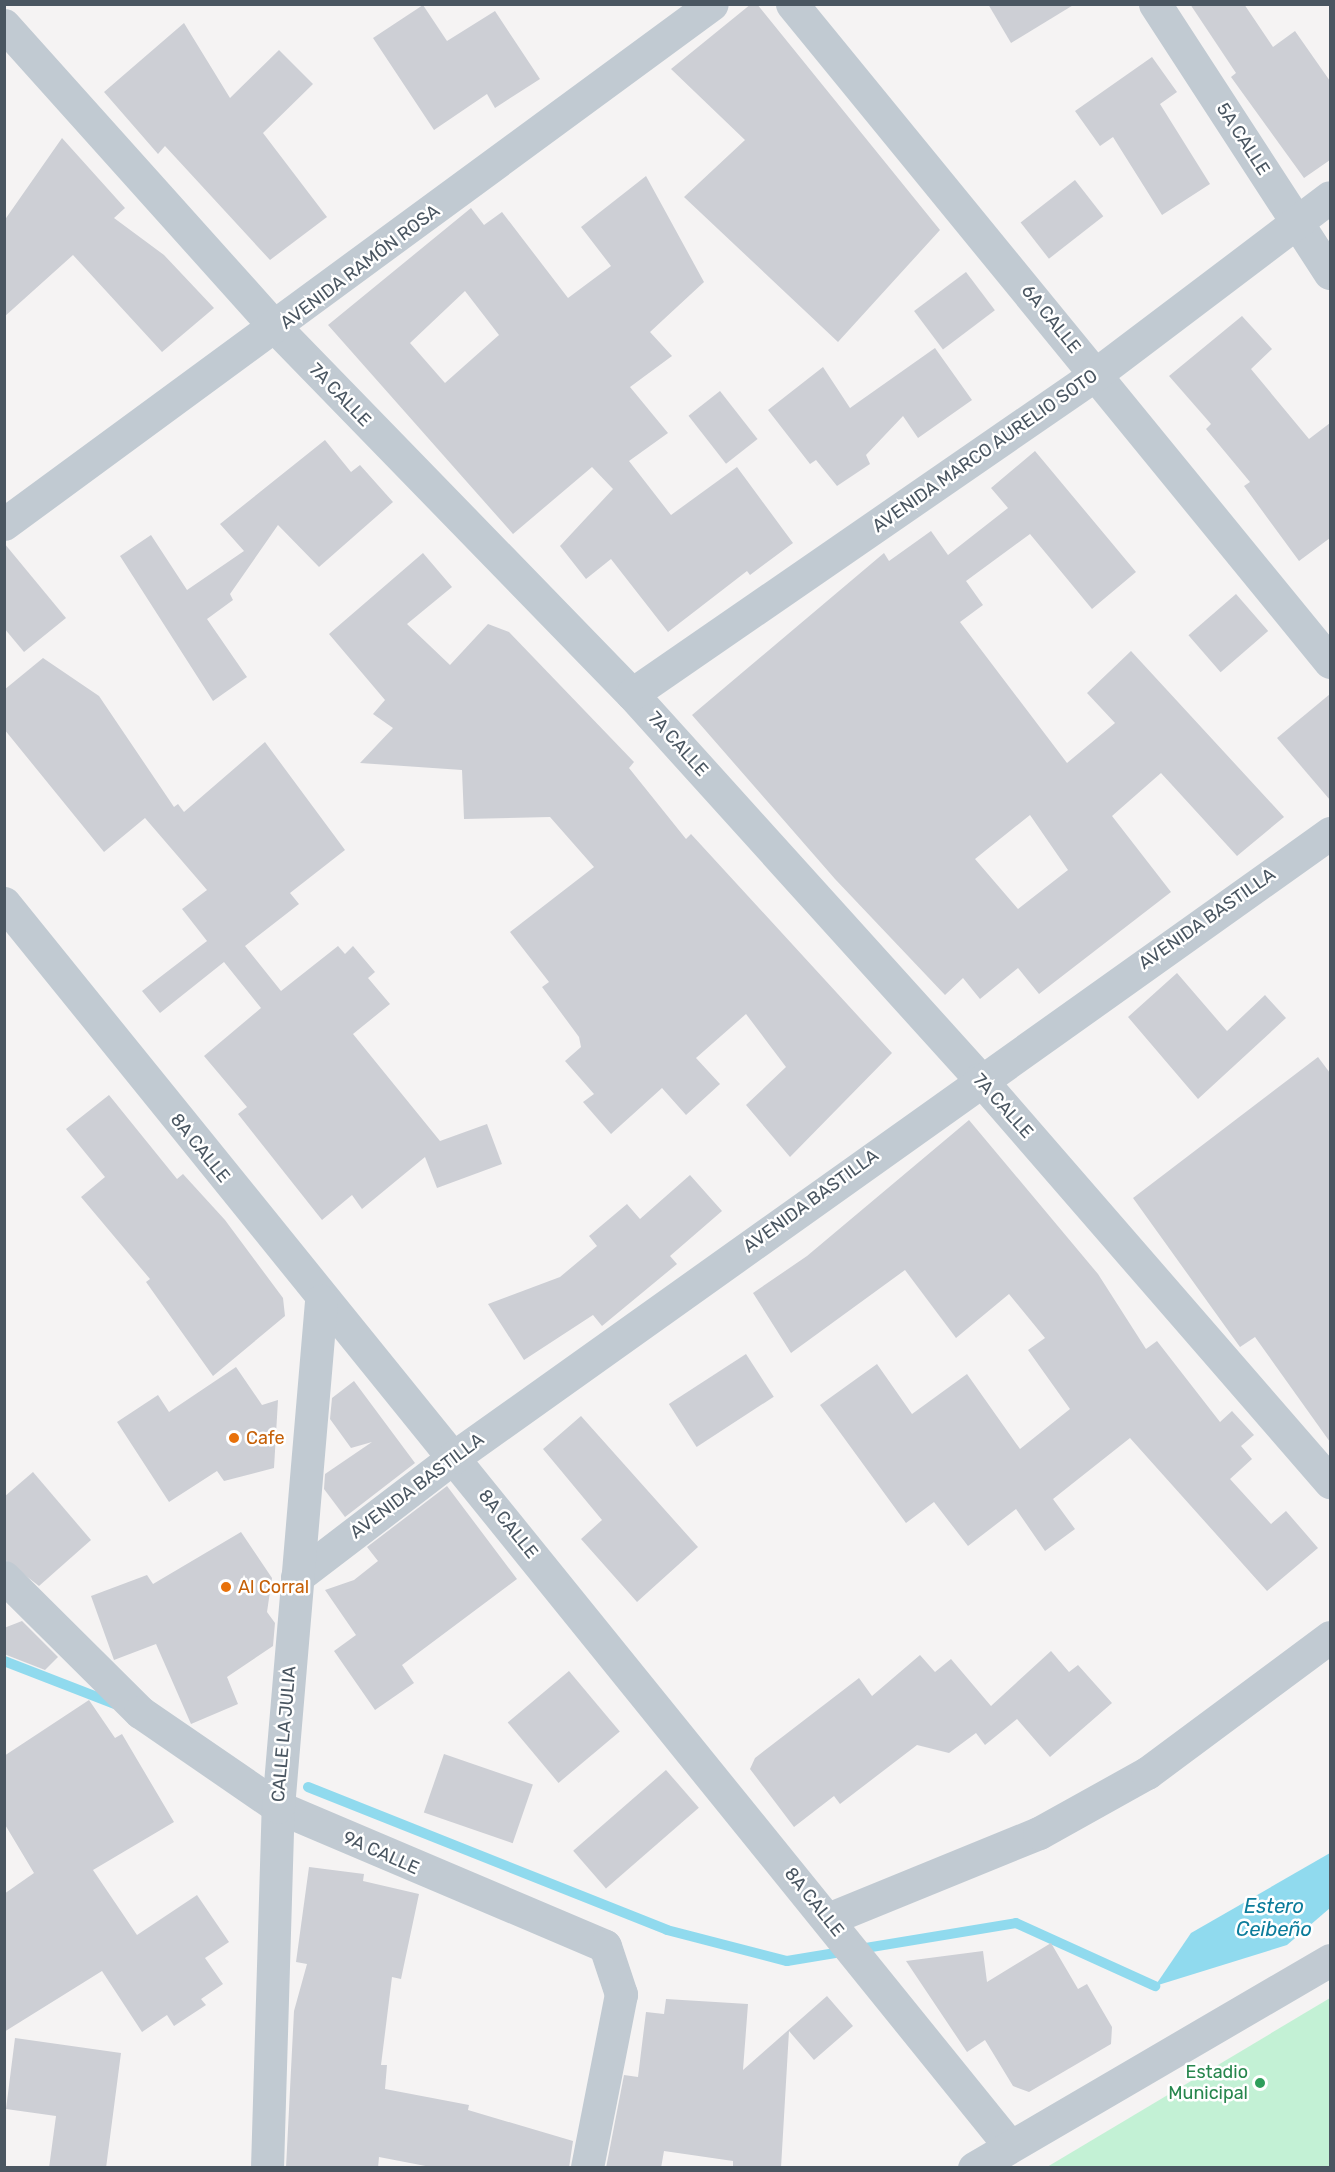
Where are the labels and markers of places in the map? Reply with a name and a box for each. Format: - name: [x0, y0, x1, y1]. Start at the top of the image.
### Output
- place label: Cafe: [246, 1427, 285, 1449]
- marker: Cafe: [227, 1431, 241, 1445]
- place label: Al Corral: [238, 1576, 309, 1598]
- marker: Al Corral: [219, 1580, 233, 1594]
- place label: Estadio Municipal: [1168, 2062, 1248, 2104]
- marker: Estadio Municipal: [1253, 2076, 1267, 2090]

